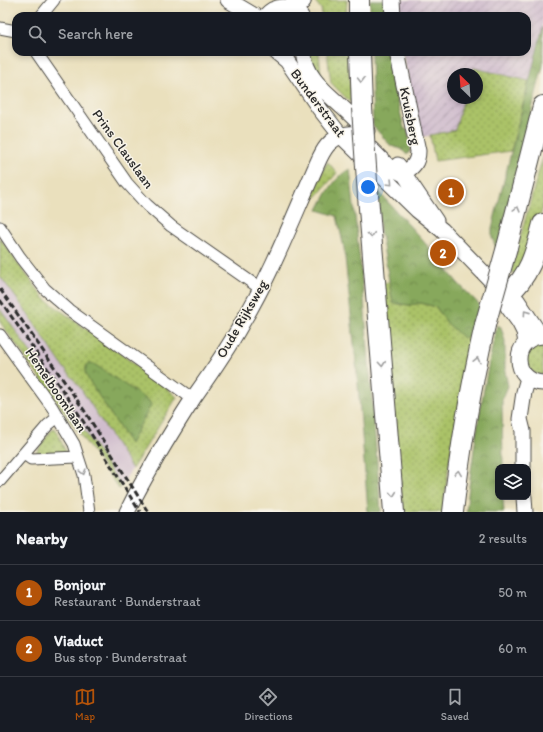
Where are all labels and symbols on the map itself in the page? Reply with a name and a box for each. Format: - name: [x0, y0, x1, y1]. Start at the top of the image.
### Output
- street label: Bunderstraat: [287, 65, 349, 141]
- north arrow: [447, 68, 483, 104]
- one-way arrow: [357, 77, 365, 83]
- street label: Kruisberg: [396, 86, 425, 147]
- street label: Prins Clauslaan: [89, 106, 158, 192]
- your location: [358, 177, 378, 197]
- pin: 1: [438, 177, 464, 207]
- one-way arrow: [385, 178, 393, 186]
- one-way arrow: [512, 206, 520, 212]
- one-way arrow: [367, 232, 376, 238]
- pin: 2: [430, 238, 456, 268]
- street label: Oude Rijksweg: [213, 276, 272, 361]
- one-way arrow: [523, 310, 531, 317]
- street label: Hemelboomlaan: [22, 345, 91, 436]
- one-way arrow: [473, 357, 481, 364]
- one-way arrow: [377, 361, 386, 367]
- one-way arrow: [78, 469, 86, 476]
- one-way arrow: [453, 470, 462, 476]
- one-way arrow: [388, 491, 397, 497]

